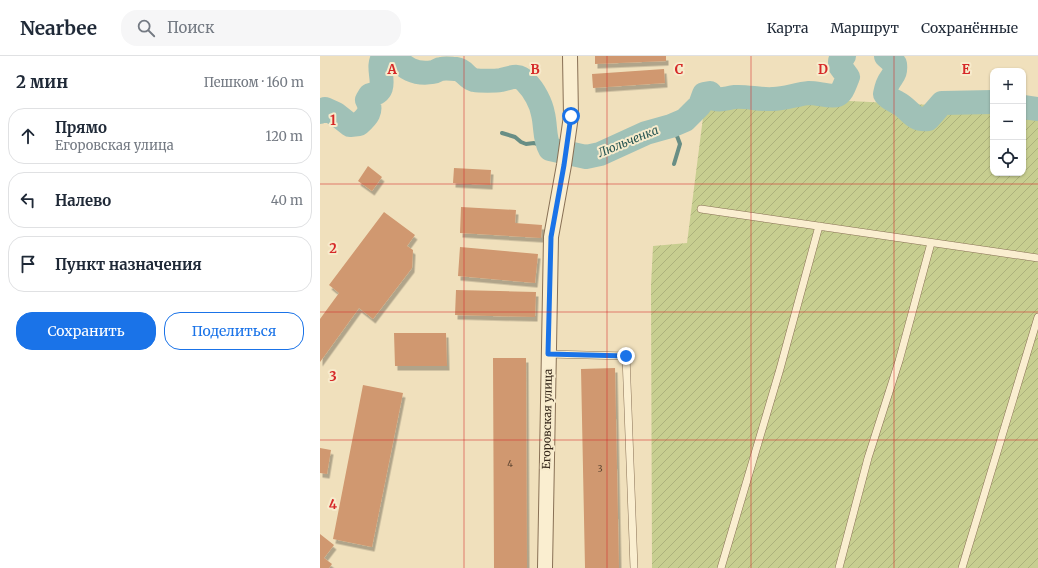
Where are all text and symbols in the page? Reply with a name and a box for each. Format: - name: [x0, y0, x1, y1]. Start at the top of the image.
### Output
- search box: [121, 10, 401, 46]
- text: Nearbee: [20, 16, 97, 40]
- icon: search: [135, 17, 157, 39]
- text: Поиск: [167, 18, 214, 37]
- text: Карта: [767, 19, 808, 37]
- text: Маршрут: [830, 19, 899, 37]
- text: Сохранённые: [921, 19, 1018, 37]
- text: A: [386, 61, 397, 78]
- text: B: [530, 61, 540, 78]
- text: C: [675, 61, 684, 78]
- text: D: [818, 61, 828, 78]
- text: E: [962, 61, 971, 78]
- map controls: [990, 68, 1026, 176]
- button: +: [990, 68, 1026, 104]
- text: 2 мин: [16, 71, 68, 93]
- text: Пешком · 160 m: [204, 74, 304, 91]
- button: −: [990, 104, 1026, 140]
- route start: [562, 107, 580, 125]
- text: 1: [330, 112, 336, 129]
- text: Прямо: [55, 118, 107, 137]
- water label: Люльченка: [594, 122, 661, 160]
- icon: ahead: [17, 125, 39, 147]
- text: 120 m: [265, 128, 303, 145]
- text: Егоровская улица: [55, 137, 174, 154]
- button: locate: [990, 140, 1026, 176]
- icon: left: [17, 189, 39, 211]
- text: Налево: [55, 191, 111, 210]
- text: 40 m: [271, 192, 303, 209]
- text: 2: [329, 240, 337, 257]
- icon: arrive: [17, 253, 39, 275]
- text: Пункт назначения: [55, 255, 202, 274]
- button: Сохранить: [16, 312, 156, 350]
- button: Поделиться: [164, 312, 304, 350]
- route end: [617, 347, 635, 365]
- text: 3: [329, 368, 337, 385]
- street label: Егоровская улица: [539, 369, 555, 469]
- house number: 4: [507, 458, 513, 469]
- house number: 3: [597, 463, 603, 474]
- text: 4: [329, 496, 338, 513]

